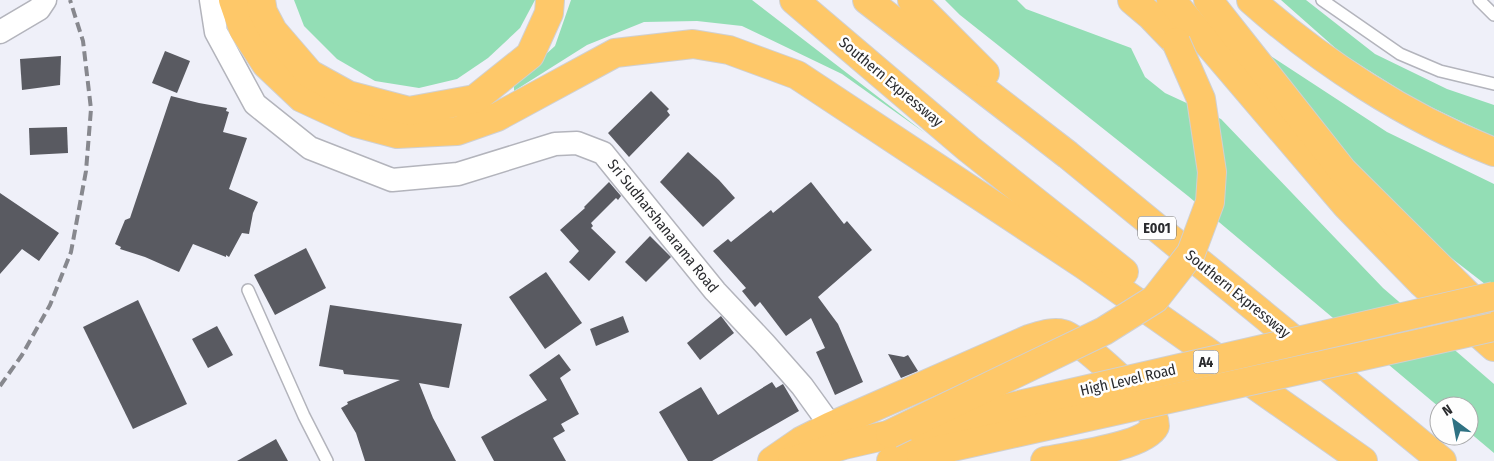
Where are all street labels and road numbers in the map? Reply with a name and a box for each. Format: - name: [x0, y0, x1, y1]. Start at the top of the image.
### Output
- street label: Southern Expressway: [835, 33, 947, 131]
- street label: Sri Sudharshanarama Road: [604, 156, 722, 296]
- road number: E001: [1138, 217, 1176, 240]
- street label: Southern Expressway: [1182, 246, 1294, 342]
- road number: A4: [1194, 351, 1218, 374]
- street label: High Level Road: [1078, 360, 1178, 400]

